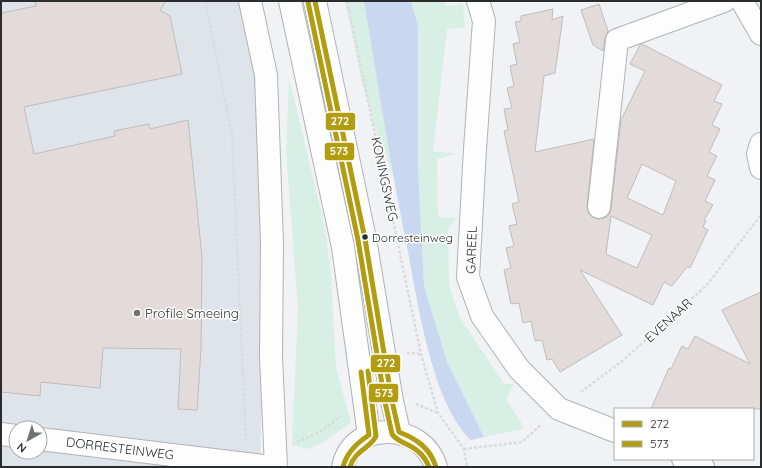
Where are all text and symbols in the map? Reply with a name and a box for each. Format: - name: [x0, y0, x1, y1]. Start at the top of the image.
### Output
- line badge: 272: [325, 112, 356, 131]
- text: 272: [331, 114, 349, 128]
- street label: KONINGSWEG: [368, 135, 402, 223]
- line badge: 573: [324, 142, 355, 161]
- text: 573: [330, 144, 348, 158]
- street label: GAREEL: [462, 226, 480, 274]
- place label: Dorresteinweg: [372, 230, 453, 245]
- marker: Dorresteinweg: [360, 232, 370, 242]
- street label: EVENAAR: [641, 294, 695, 345]
- place label: Profile Smeeing: [145, 305, 239, 321]
- marker: Profile Smeeing: [132, 308, 142, 318]
- line badge: 272: [370, 354, 401, 373]
- text: 272: [377, 356, 395, 370]
- line badge: 573: [368, 383, 399, 403]
- text: 573: [375, 386, 393, 400]
- legend: [614, 408, 754, 460]
- text: 272: [650, 416, 670, 431]
- north arrow: [8, 420, 48, 460]
- street label: DORRESTEINWEG: [65, 433, 175, 463]
- text: 573: [650, 436, 669, 451]
- text: N: [14, 440, 29, 456]

